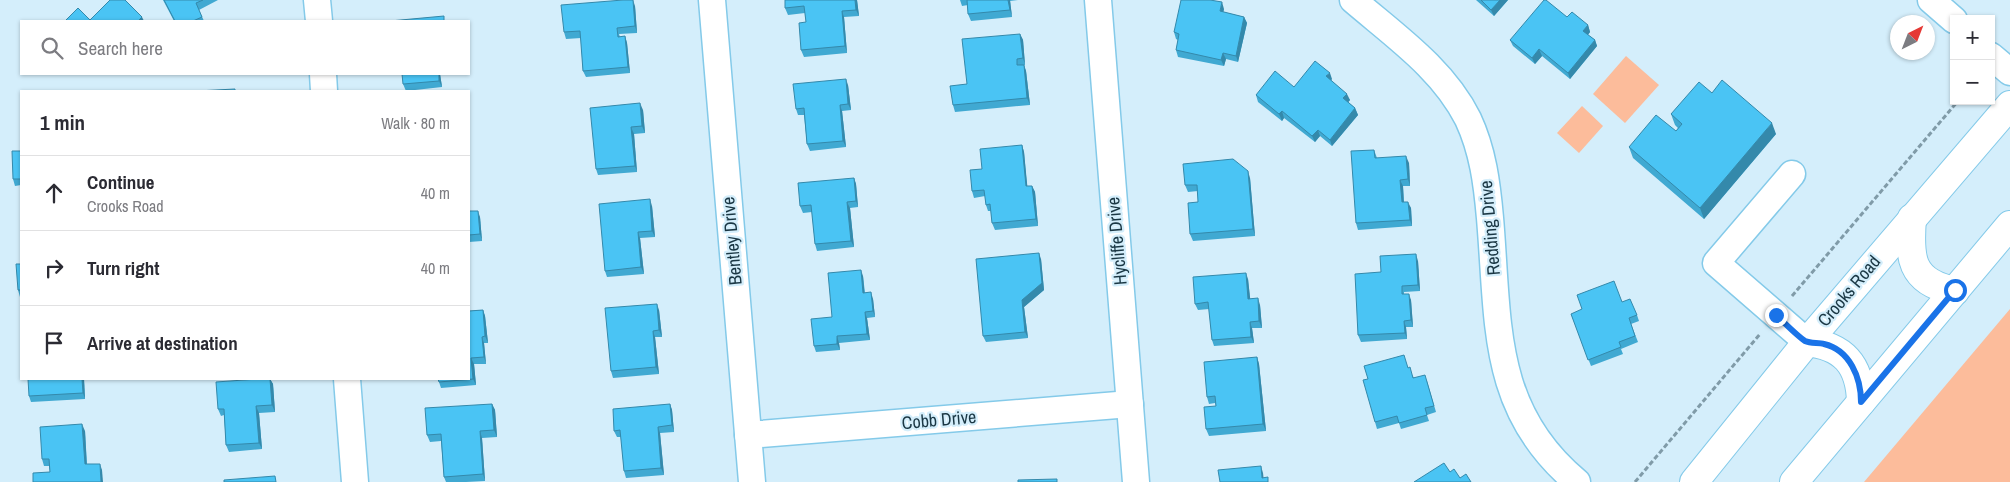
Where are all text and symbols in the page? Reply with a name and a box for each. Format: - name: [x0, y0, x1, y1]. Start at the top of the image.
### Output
- north arrow: [1890, 15, 1935, 60]
- map controls: [1950, 15, 1995, 105]
- button: +: [1950, 15, 1995, 60]
- search box: [20, 20, 470, 75]
- icon: search: [38, 34, 66, 62]
- text: Search here: [78, 35, 163, 61]
- button: −: [1950, 60, 1995, 105]
- text: 1 min: [40, 108, 85, 137]
- text: Walk · 80 m: [381, 112, 450, 134]
- text: Continue: [87, 169, 155, 195]
- icon: ahead: [40, 179, 68, 207]
- street label: Redding Drive: [1473, 180, 1506, 277]
- text: 40 m: [421, 182, 450, 204]
- text: Crooks Road: [87, 195, 164, 217]
- street label: Bentley Drive: [715, 196, 748, 286]
- street label: Hycliffe Drive: [1100, 196, 1133, 286]
- street label: Crooks Road: [1811, 250, 1886, 332]
- icon: right: [40, 254, 68, 282]
- text: Turn right: [87, 255, 159, 281]
- text: 40 m: [421, 257, 450, 279]
- route start: [1944, 279, 1967, 302]
- route end: [1765, 304, 1788, 327]
- icon: arrive: [40, 329, 68, 357]
- text: Arrive at destination: [87, 330, 238, 356]
- street label: Cobb Drive: [901, 404, 977, 435]

